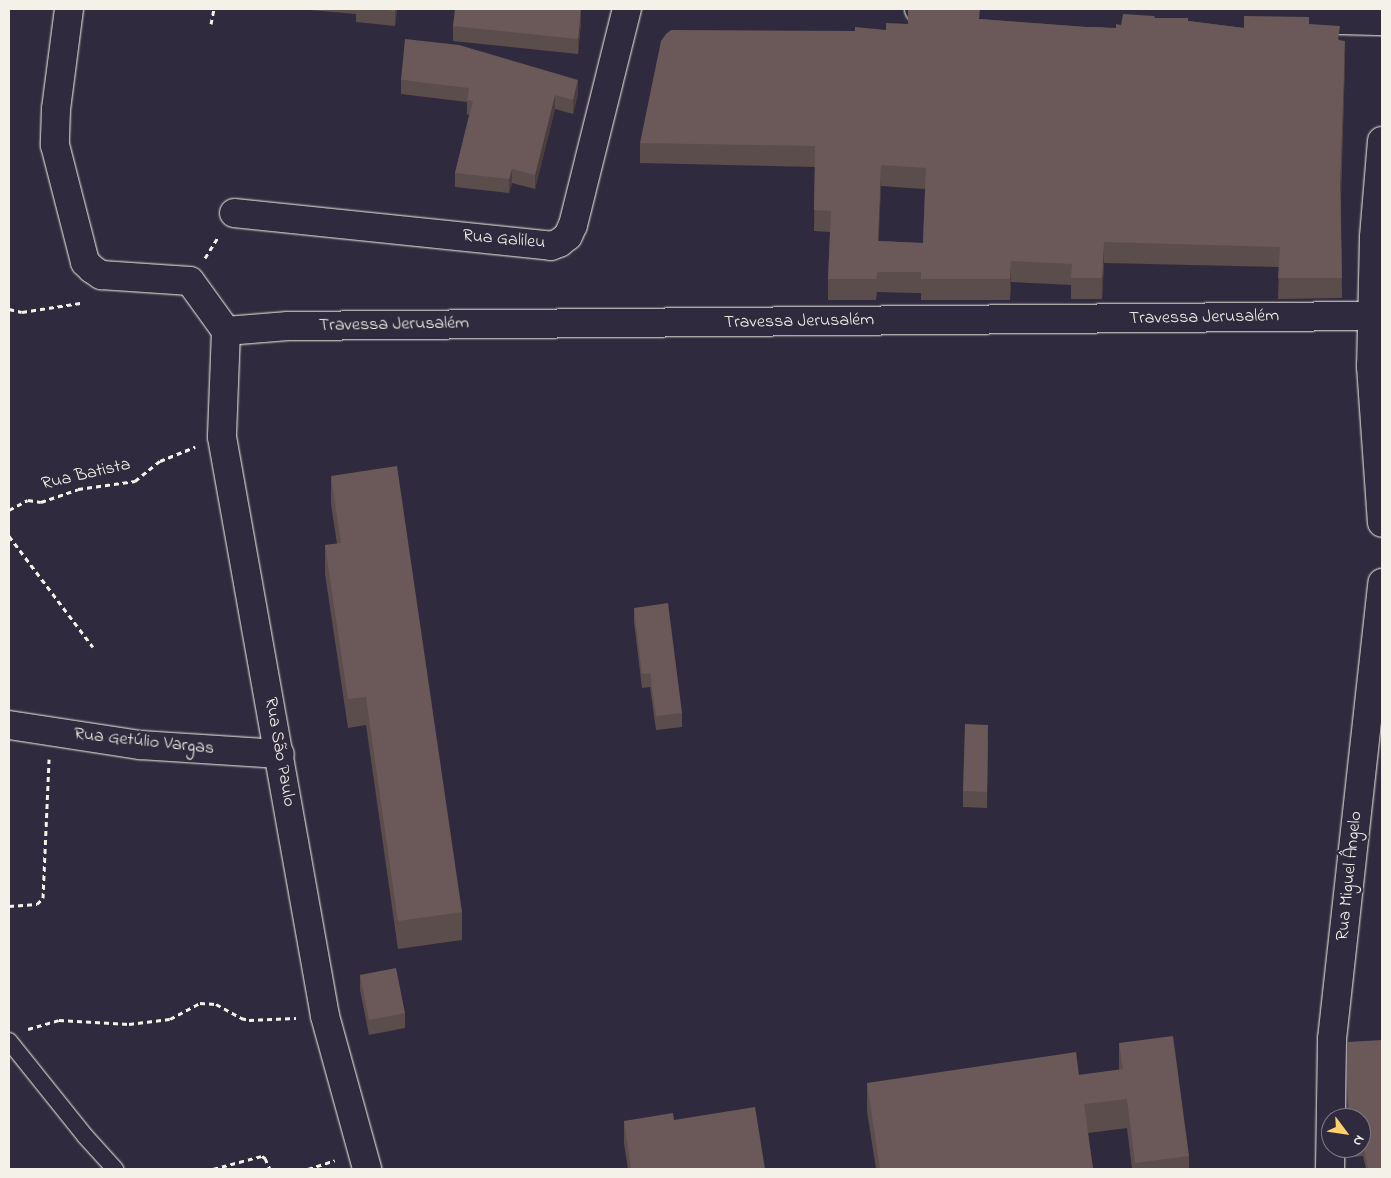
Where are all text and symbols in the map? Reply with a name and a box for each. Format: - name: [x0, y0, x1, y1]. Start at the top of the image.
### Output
- street label: Rua Galileu: [462, 226, 546, 254]
- street label: Travessa Jerusalém: [1129, 306, 1279, 330]
- street label: Travessa Jerusalém: [724, 310, 874, 334]
- street label: Travessa Jerusalém: [319, 313, 469, 337]
- street label: Rua Batista: [39, 454, 133, 496]
- street label: Rua São Paulo: [259, 696, 299, 808]
- street label: Rua Getúlio Vargas: [73, 724, 215, 760]
- street label: Rua Miguel Ângelo: [1332, 810, 1368, 942]
- north arrow: [1321, 1108, 1371, 1158]
- text: N: [1347, 1131, 1370, 1150]

